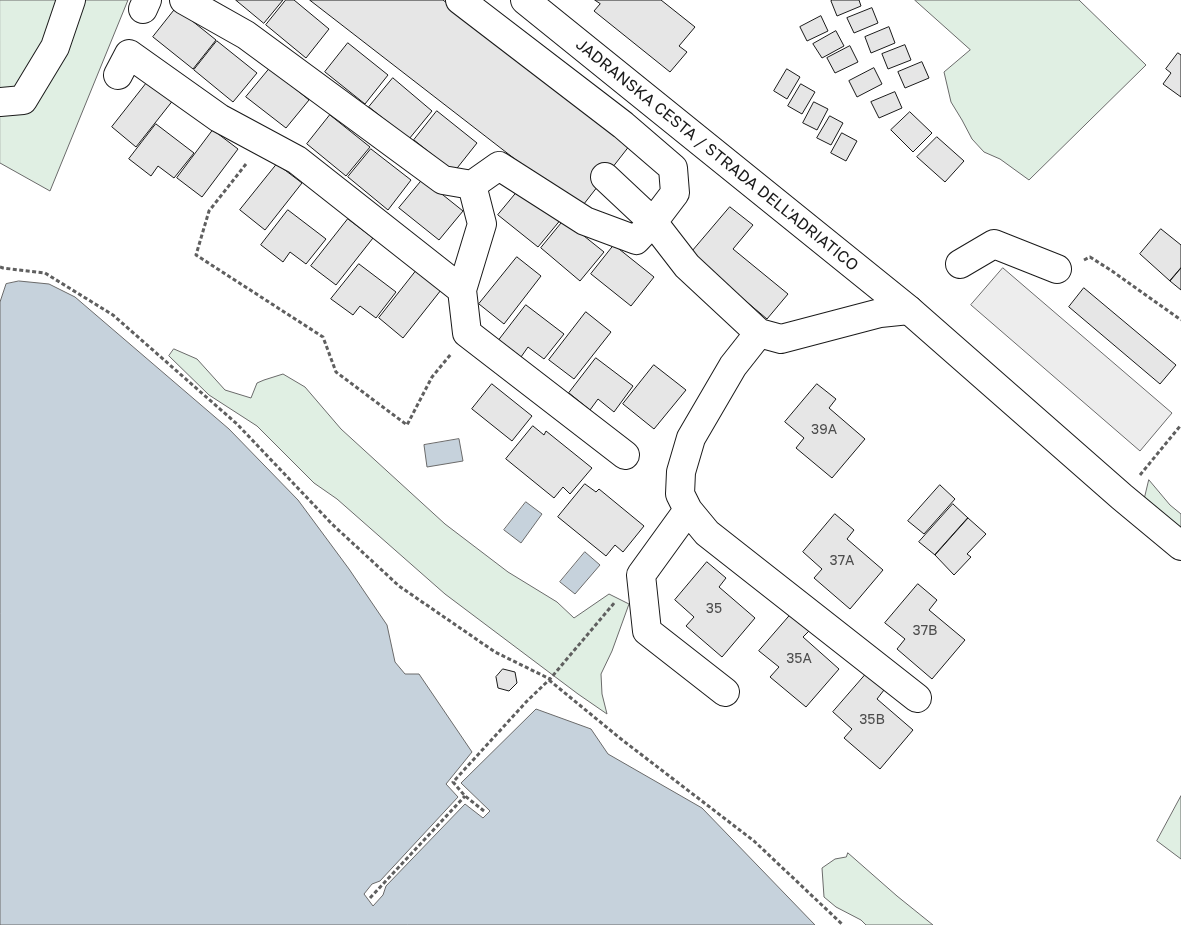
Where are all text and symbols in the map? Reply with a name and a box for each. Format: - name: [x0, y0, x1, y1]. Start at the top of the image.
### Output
- street label: JADRANSKA CESTA / STRADA DELL'ADRIATICO: [572, 35, 862, 275]
- house number: 39A: [811, 422, 837, 438]
- house number: 37A: [830, 553, 854, 569]
- house number: 35: [706, 601, 722, 617]
- house number: 37B: [913, 623, 937, 639]
- house number: 35A: [786, 651, 812, 667]
- house number: 35B: [859, 712, 885, 728]

